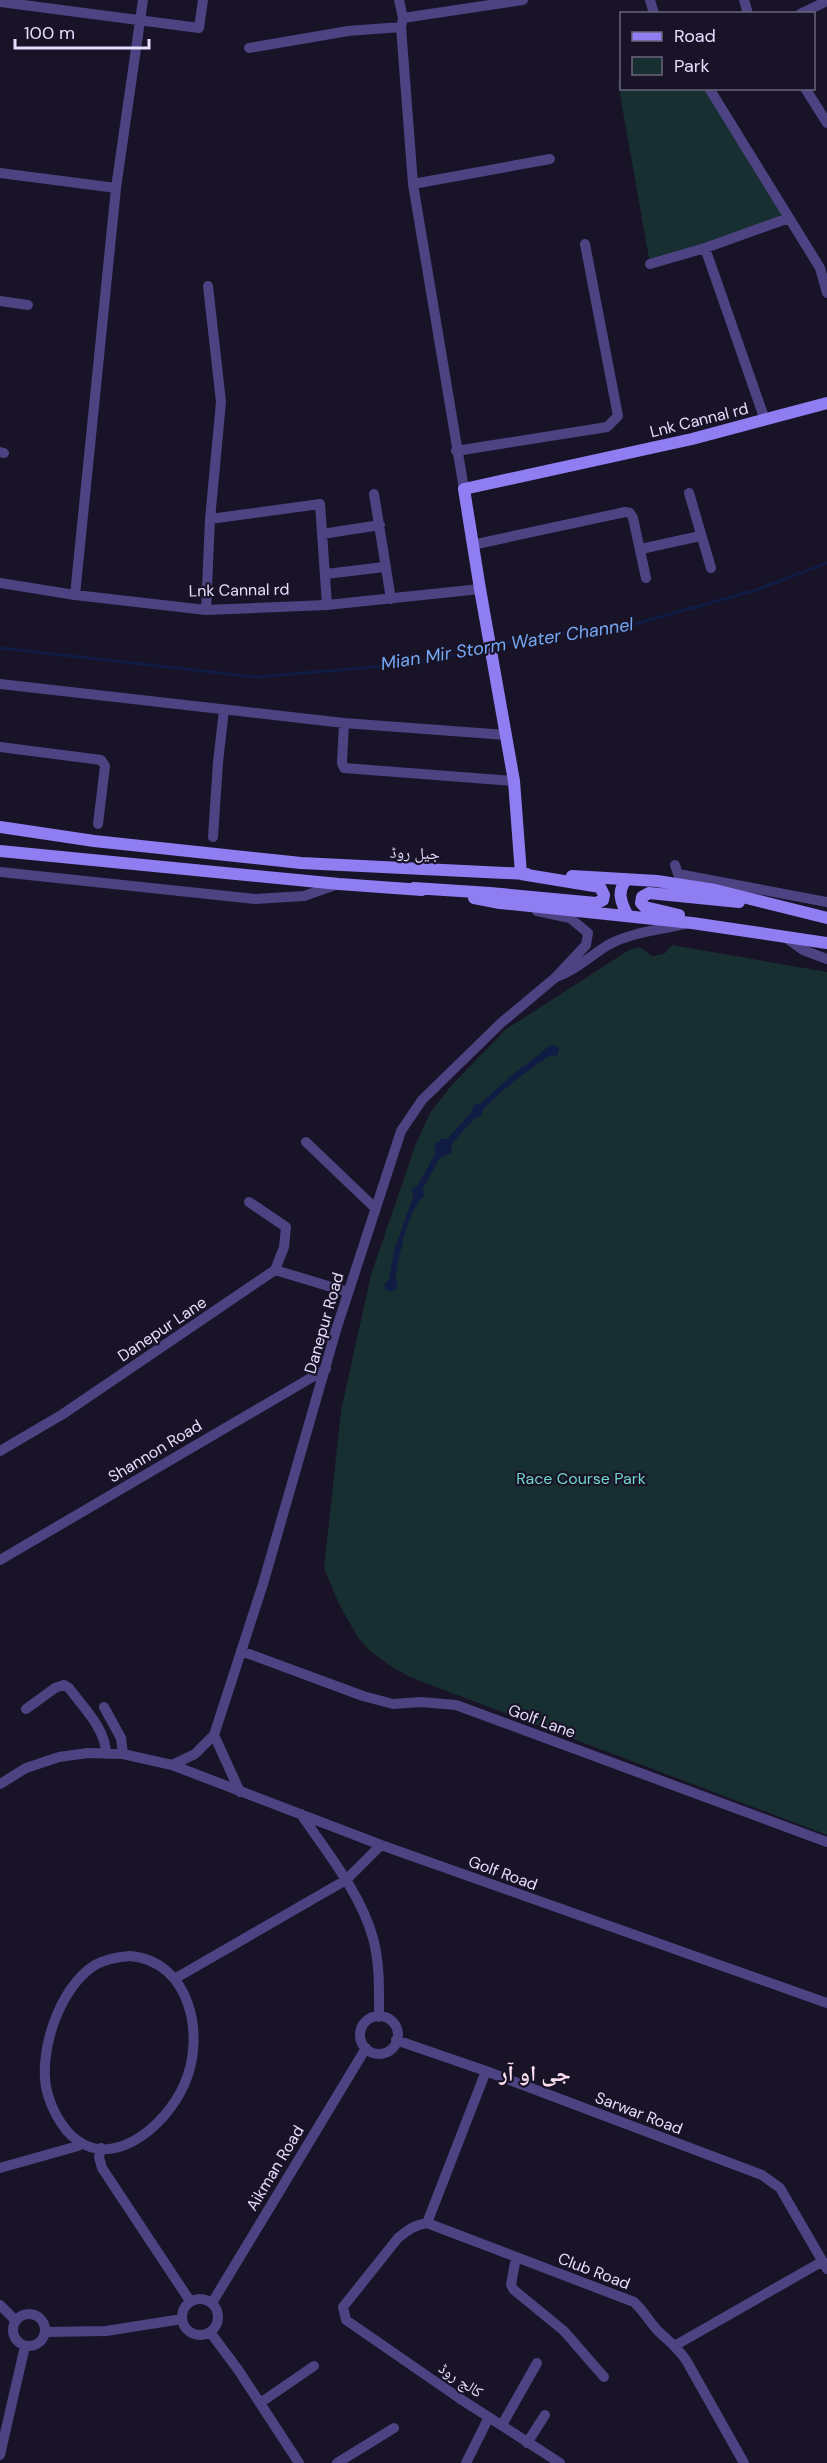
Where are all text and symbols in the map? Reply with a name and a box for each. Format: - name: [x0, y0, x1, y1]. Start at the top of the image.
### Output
- scale bar: [15, 12, 148, 50]
- legend: [620, 12, 815, 90]
- text: 100 m: [24, 21, 75, 45]
- text: Road: [674, 24, 716, 48]
- text: Park: [674, 54, 710, 78]
- street label: Lnk Cannal rd: [648, 398, 750, 442]
- street label: Lnk Cannal rd: [188, 579, 290, 601]
- water label: Mian Mir Storm Water Channel: [379, 612, 636, 676]
- street label: جیل روڈ: [390, 842, 440, 864]
- street label: Danepur Road: [299, 1270, 349, 1376]
- street label: Danepur Lane: [114, 1292, 210, 1366]
- street label: Shannon Road: [104, 1415, 206, 1487]
- park label: Race Course Park: [516, 1468, 646, 1489]
- street label: Golf Lane: [505, 1699, 579, 1743]
- street label: Golf Road: [466, 1851, 540, 1895]
- district label: جی او آر: [498, 2059, 571, 2088]
- street label: Sarwar Road: [592, 2087, 686, 2139]
- street label: Aikman Road: [241, 2121, 309, 2215]
- street label: Club Road: [555, 2248, 633, 2294]
- street label: کالج روڈ: [435, 2358, 488, 2403]

